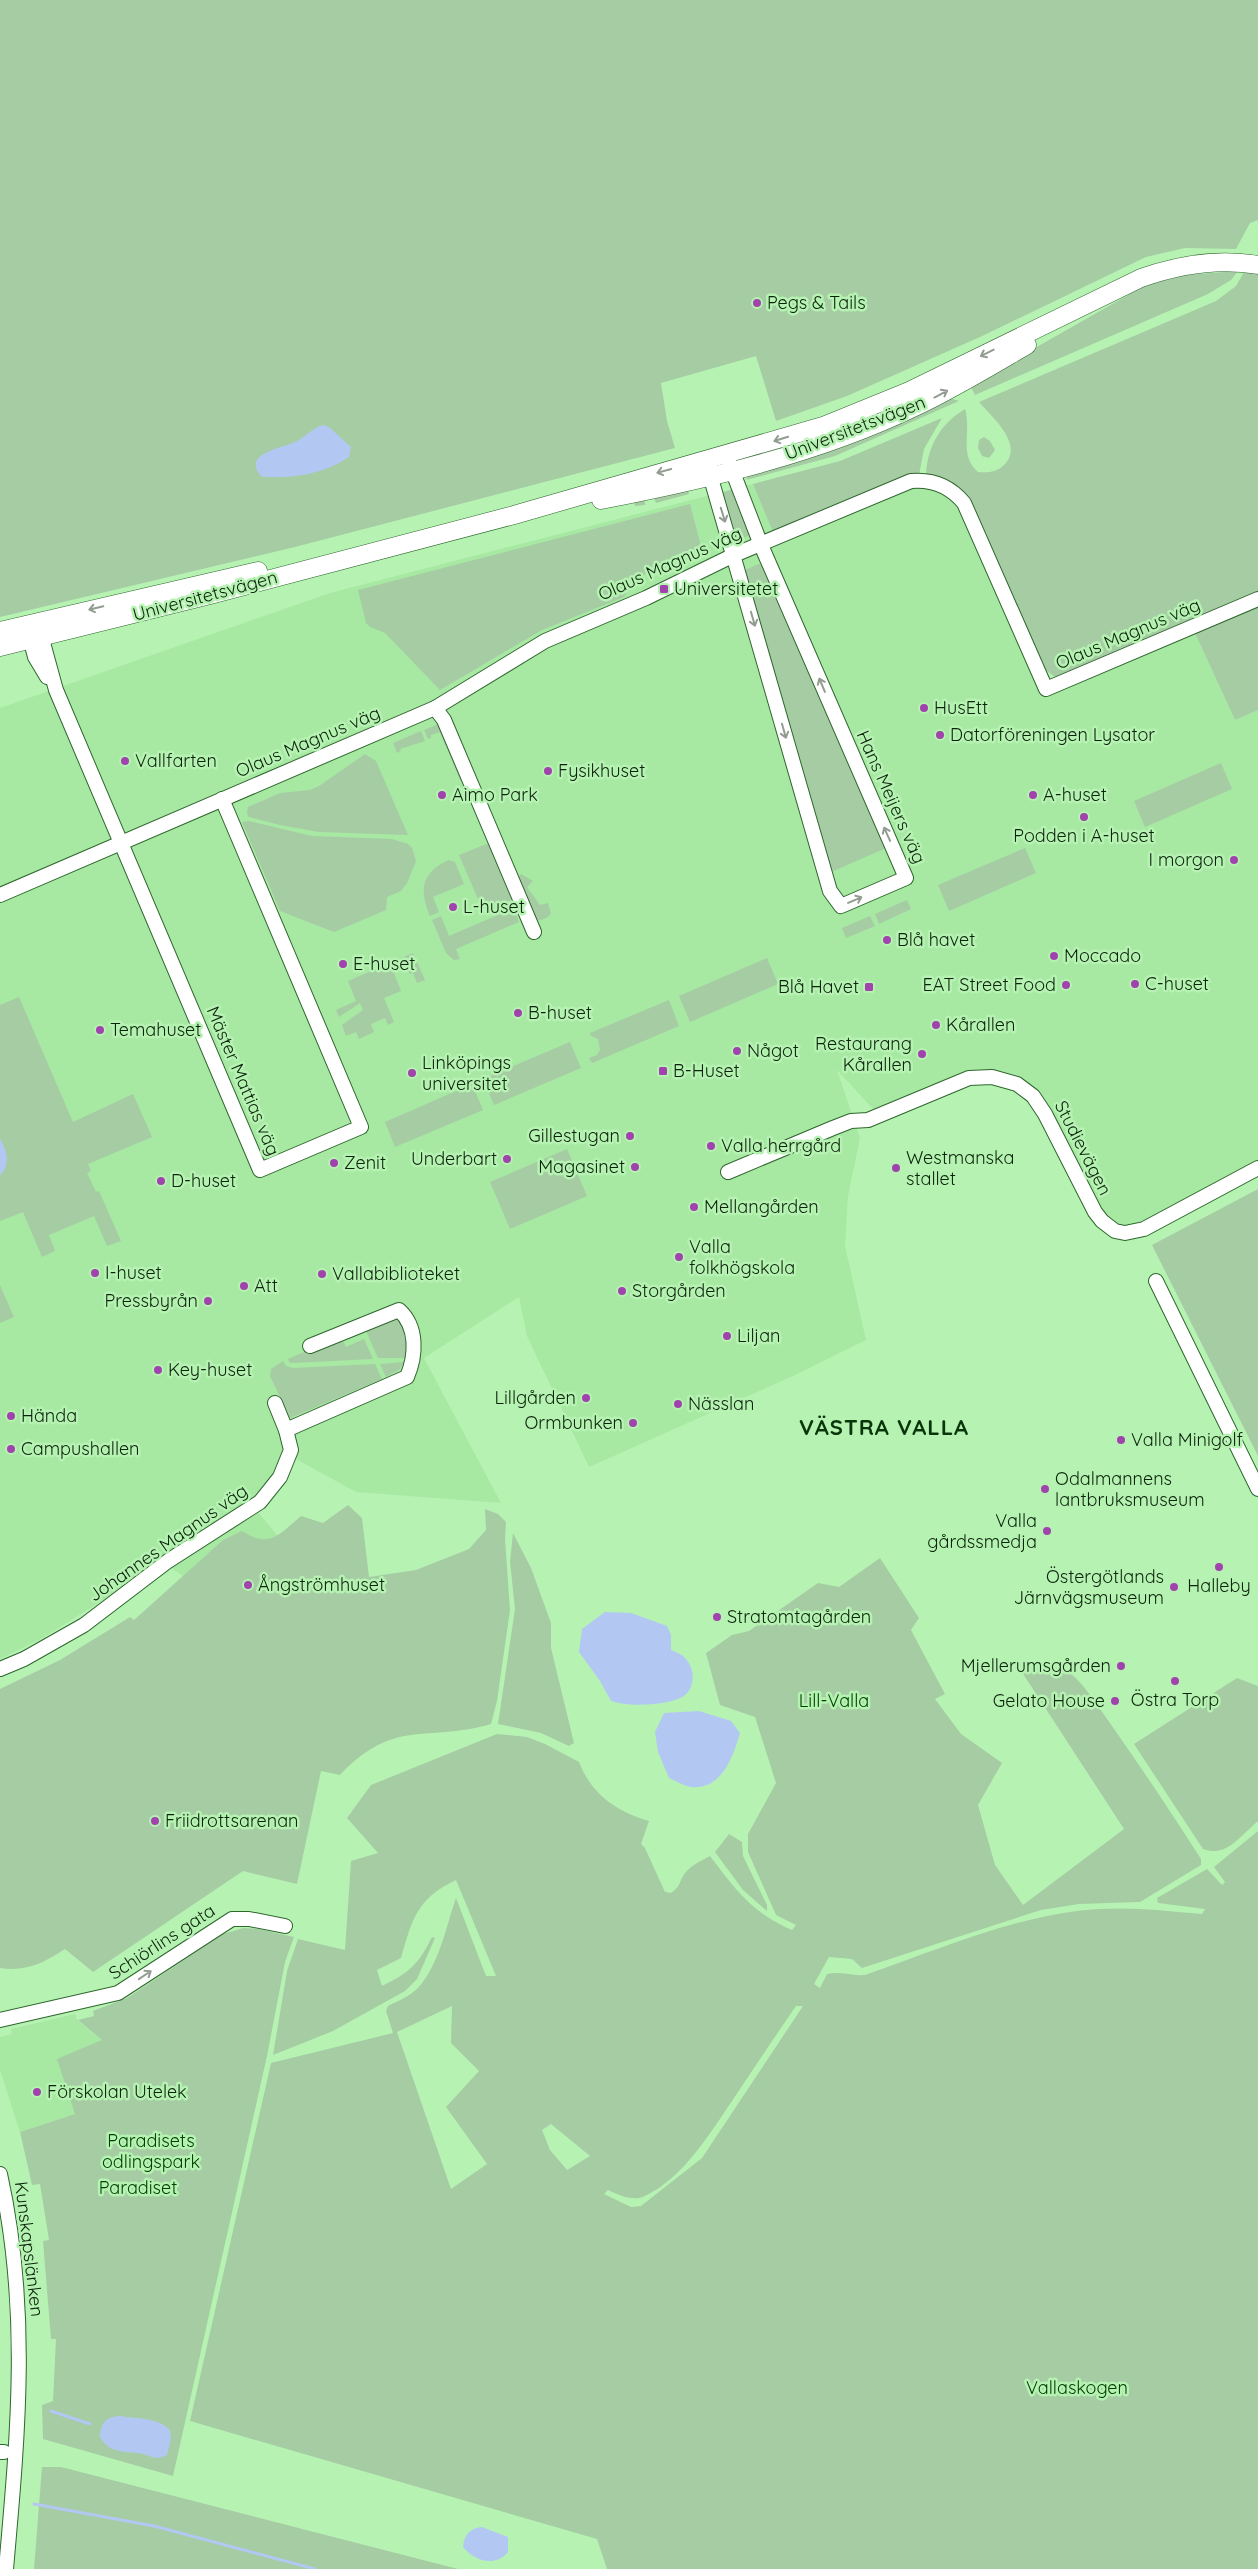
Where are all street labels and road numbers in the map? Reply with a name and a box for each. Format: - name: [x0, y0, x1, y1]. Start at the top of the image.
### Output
- street label: Universitetsvägen: [781, 390, 928, 465]
- street label: Olaus Magnus väg: [594, 522, 745, 606]
- street label: Universitetsvägen: [130, 565, 280, 626]
- street label: Olaus Magnus väg: [1052, 593, 1204, 674]
- street label: Olaus Magnus väg: [232, 701, 384, 782]
- street label: Hans Meijers väg: [852, 727, 931, 867]
- street label: Mäster Mattias väg: [202, 1003, 285, 1159]
- street label: Studievägen: [1050, 1097, 1117, 1199]
- street label: Johannes Magnus väg: [84, 1479, 252, 1606]
- street label: Schiörlins gata: [104, 1899, 219, 1984]
- street label: Kunskapslänken: [10, 2180, 49, 2318]

